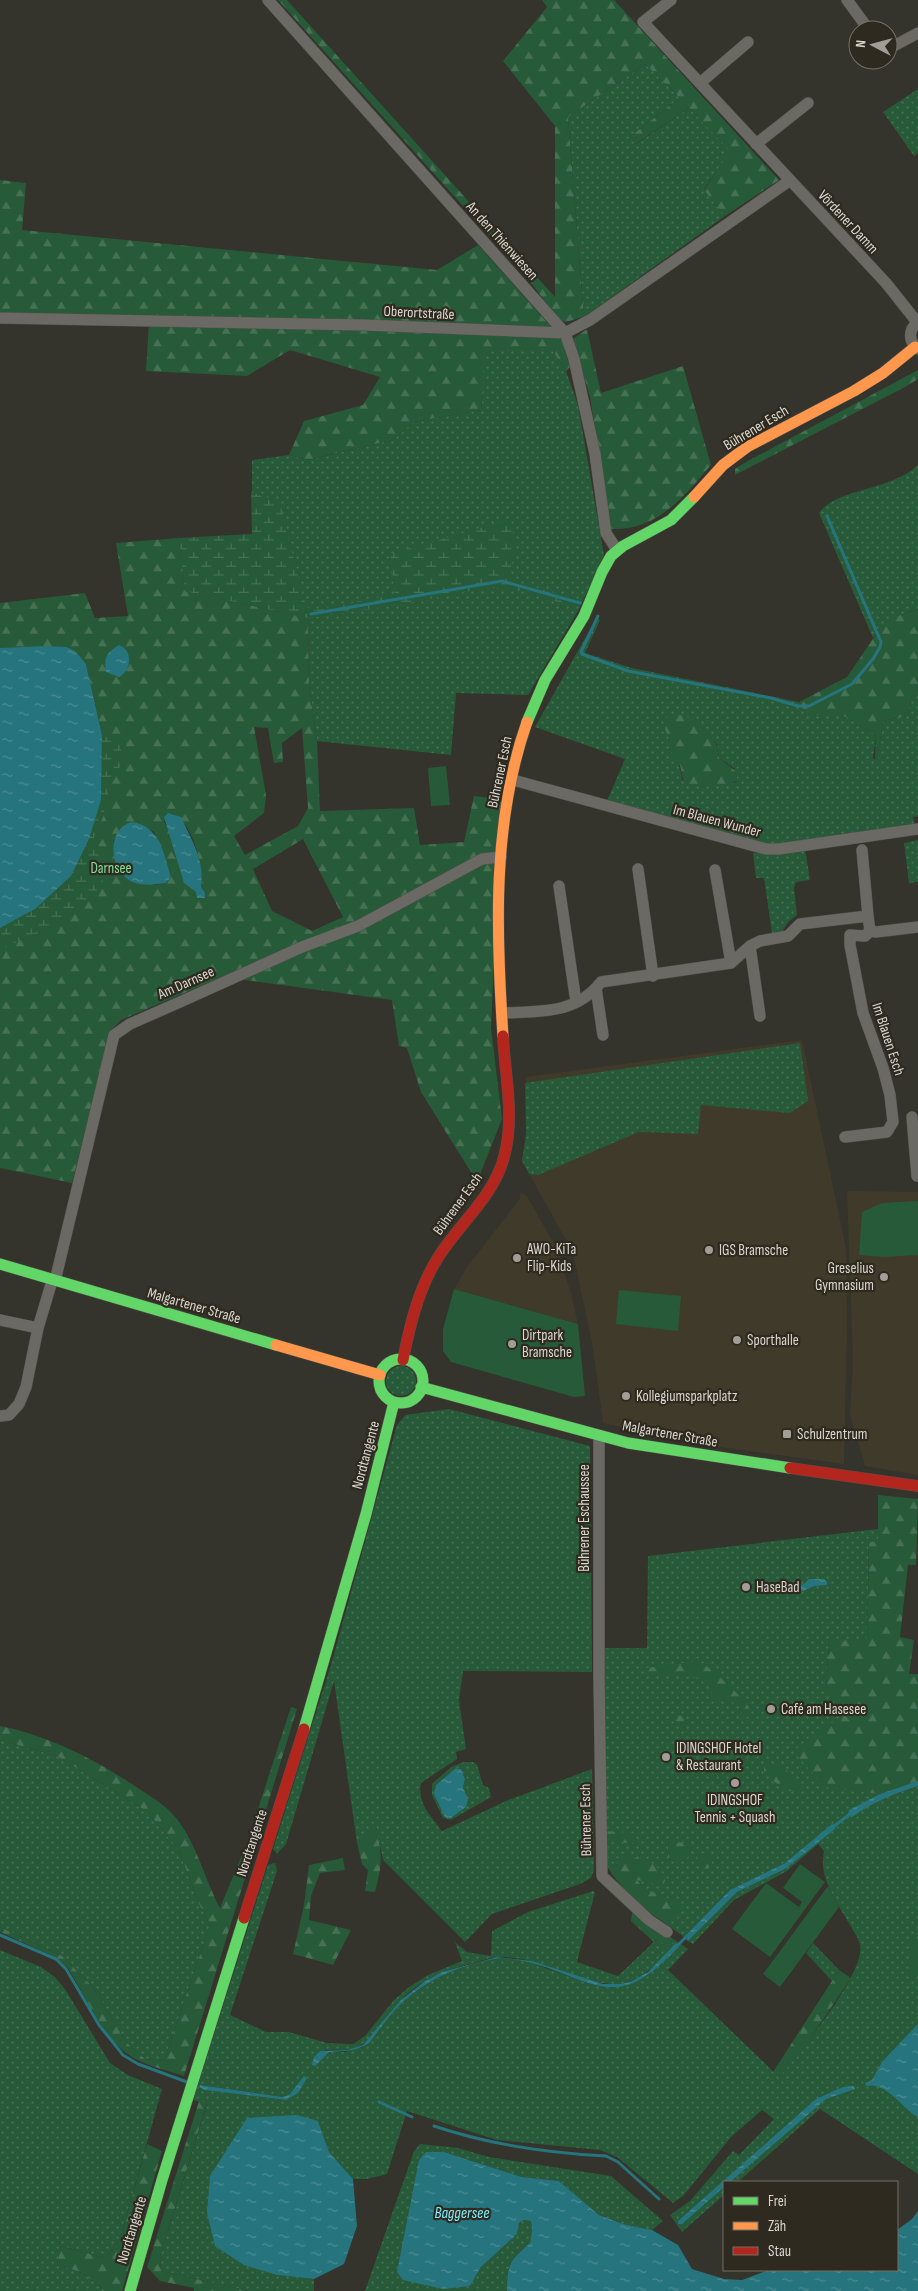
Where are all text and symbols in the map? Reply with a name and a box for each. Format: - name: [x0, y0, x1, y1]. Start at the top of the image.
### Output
- north arrow: [848, 20, 898, 70]
- text: N: [852, 39, 869, 48]
- street label: Vördener Damm: [814, 186, 882, 258]
- street label: An den Thienwiesen: [461, 197, 542, 284]
- street label: Oberortstraße: [383, 302, 455, 324]
- street label: Bührener Esch: [720, 401, 792, 455]
- street label: Bührener Esch: [483, 735, 517, 809]
- street label: Im Blauen Wunder: [671, 800, 764, 842]
- park label: Darnsee: [90, 859, 132, 878]
- street label: Am Darnsee: [154, 962, 217, 1004]
- street label: Im Blauen Esch: [867, 1000, 909, 1078]
- street label: Bührener Esch: [429, 1169, 487, 1239]
- place label: AWO-KiTa Flip-Kids: [526, 1240, 576, 1276]
- place label: IGS Bramsche: [719, 1241, 788, 1260]
- marker: IGS Bramsche: [703, 1244, 715, 1256]
- marker: AWO-KiTa Flip-Kids: [511, 1252, 523, 1264]
- place label: Greselius Gymnasium: [815, 1259, 874, 1295]
- marker: Greselius Gymnasium: [878, 1271, 890, 1283]
- street label: Malgartener Straße: [145, 1284, 243, 1328]
- place label: Dirtpark Bramsche: [522, 1326, 572, 1362]
- place label: Sporthalle: [747, 1331, 799, 1350]
- marker: Sporthalle: [731, 1334, 743, 1346]
- marker: Dirtpark Bramsche: [506, 1338, 518, 1350]
- place label: Kollegiumsparkplatz: [636, 1387, 738, 1406]
- marker: Kollegiumsparkplatz: [620, 1390, 632, 1402]
- street label: Malgartener Straße: [621, 1416, 719, 1452]
- street label: Nordtangente: [348, 1419, 384, 1491]
- place label: Schulzentrum: [797, 1425, 867, 1444]
- marker: Schulzentrum: [781, 1428, 793, 1440]
- street label: Bührener Eschaussee: [575, 1464, 594, 1572]
- place label: HaseBad: [756, 1578, 800, 1597]
- marker: HaseBad: [740, 1581, 752, 1593]
- place label: Café am Hasesee: [781, 1700, 866, 1719]
- marker: Café am Hasesee: [765, 1703, 777, 1715]
- place label: IDINGSHOF Hotel & Restaurant: [676, 1739, 761, 1775]
- marker: IDINGSHOF Hotel & Restaurant: [660, 1751, 672, 1763]
- marker: IDINGSHOF Tennis + Squash: [729, 1777, 741, 1789]
- street label: Bührener Esch: [576, 1784, 596, 1856]
- place label: IDINGSHOF Tennis + Squash: [695, 1791, 775, 1827]
- street label: Nordtangente: [232, 1807, 272, 1879]
- legend: [723, 2181, 898, 2271]
- text: Frei: [768, 2192, 787, 2211]
- street label: Nordtangente: [113, 2194, 151, 2266]
- water label: Baggersee: [434, 2204, 490, 2223]
- text: Zäh: [768, 2217, 786, 2236]
- text: Stau: [768, 2242, 791, 2261]

